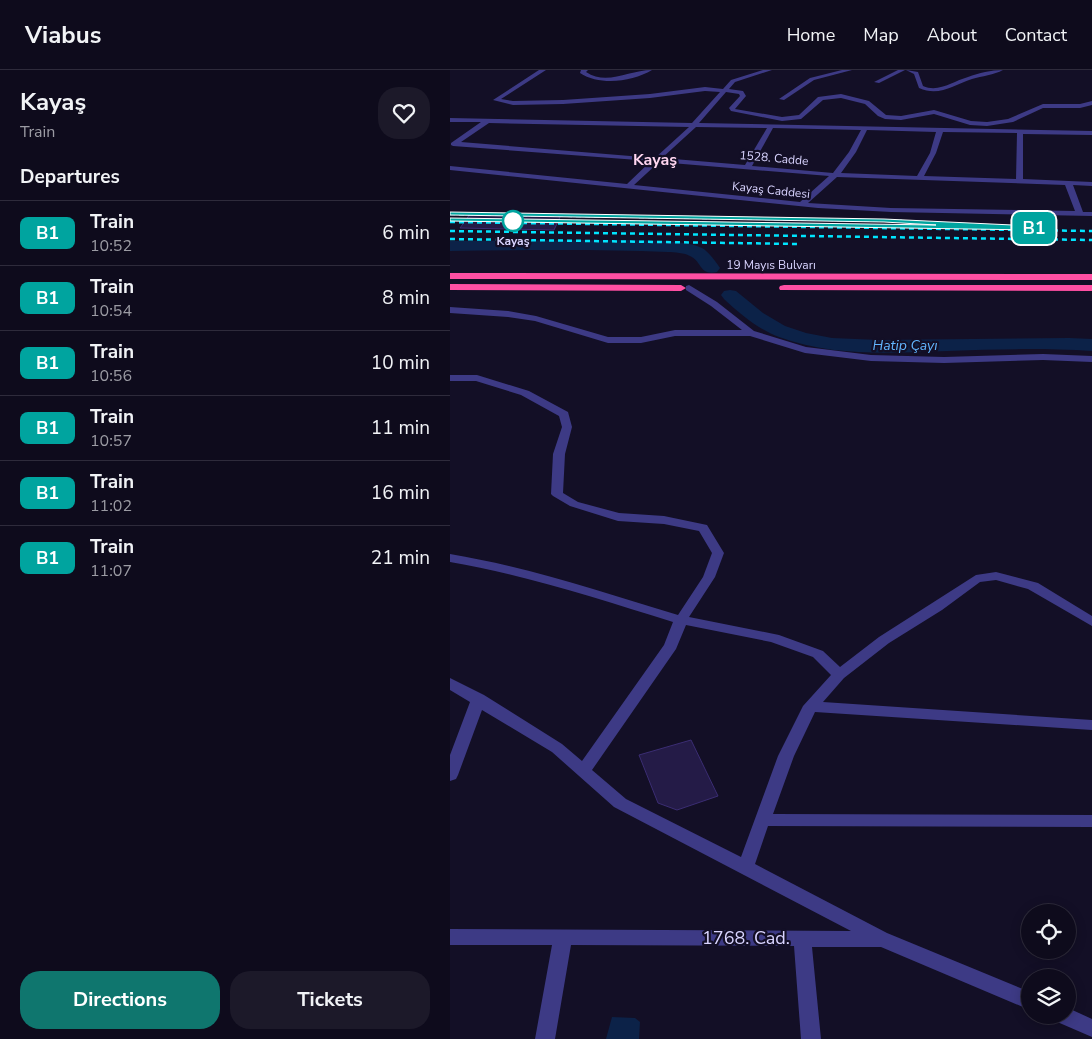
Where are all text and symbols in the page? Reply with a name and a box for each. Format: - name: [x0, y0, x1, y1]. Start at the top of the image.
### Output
- text: Viabus: [25, 19, 101, 51]
- text: Home: [787, 23, 835, 47]
- text: Map: [863, 23, 899, 47]
- text: About: [927, 23, 977, 47]
- text: Contact: [1005, 23, 1067, 47]
- text: Kayaş: [20, 86, 86, 118]
- button: heart: [378, 87, 430, 139]
- text: Train: [20, 121, 55, 143]
- street label: 1528. Cadde: [739, 147, 809, 169]
- district label: Kayaş: [633, 149, 677, 171]
- text: Departures: [20, 164, 120, 190]
- street label: Kayaş Caddesi: [731, 178, 811, 202]
- text: Train: [90, 209, 134, 235]
- marker: Kayaş: [502, 210, 524, 232]
- line badge: B1: [1012, 212, 1056, 244]
- text: B1: [1022, 216, 1046, 240]
- text: 6 min: [382, 220, 430, 246]
- text: B1: [36, 221, 59, 245]
- place label: Kayaş: [496, 233, 530, 249]
- text: 10:52: [90, 235, 132, 257]
- street label: 19 Mayıs Bulvarı: [726, 257, 816, 273]
- text: Train: [90, 274, 134, 300]
- text: 8 min: [382, 285, 430, 311]
- text: B1: [36, 286, 59, 310]
- text: 10:54: [90, 300, 132, 322]
- water label: Hatip Çayı: [873, 336, 937, 355]
- text: Train: [90, 339, 134, 365]
- text: 10 min: [371, 350, 430, 376]
- text: B1: [36, 351, 59, 375]
- text: 10:56: [90, 365, 132, 387]
- text: Train: [90, 404, 134, 430]
- text: 11 min: [371, 415, 430, 441]
- text: B1: [36, 416, 59, 440]
- text: 10:57: [90, 430, 132, 452]
- text: Train: [90, 469, 134, 495]
- text: 16 min: [371, 480, 430, 506]
- text: B1: [36, 481, 59, 505]
- text: 11:02: [90, 495, 132, 517]
- text: Train: [90, 534, 134, 560]
- text: 21 min: [371, 545, 430, 571]
- text: B1: [36, 546, 59, 570]
- text: 11:07: [90, 560, 132, 582]
- map controls: [1021, 904, 1076, 1024]
- button: locate: [1021, 904, 1076, 959]
- street label: 1768. Cad.: [702, 926, 790, 950]
- button: layers: [1021, 969, 1076, 1024]
- button: Directions: [20, 971, 220, 1029]
- button: Tickets: [230, 971, 430, 1029]

